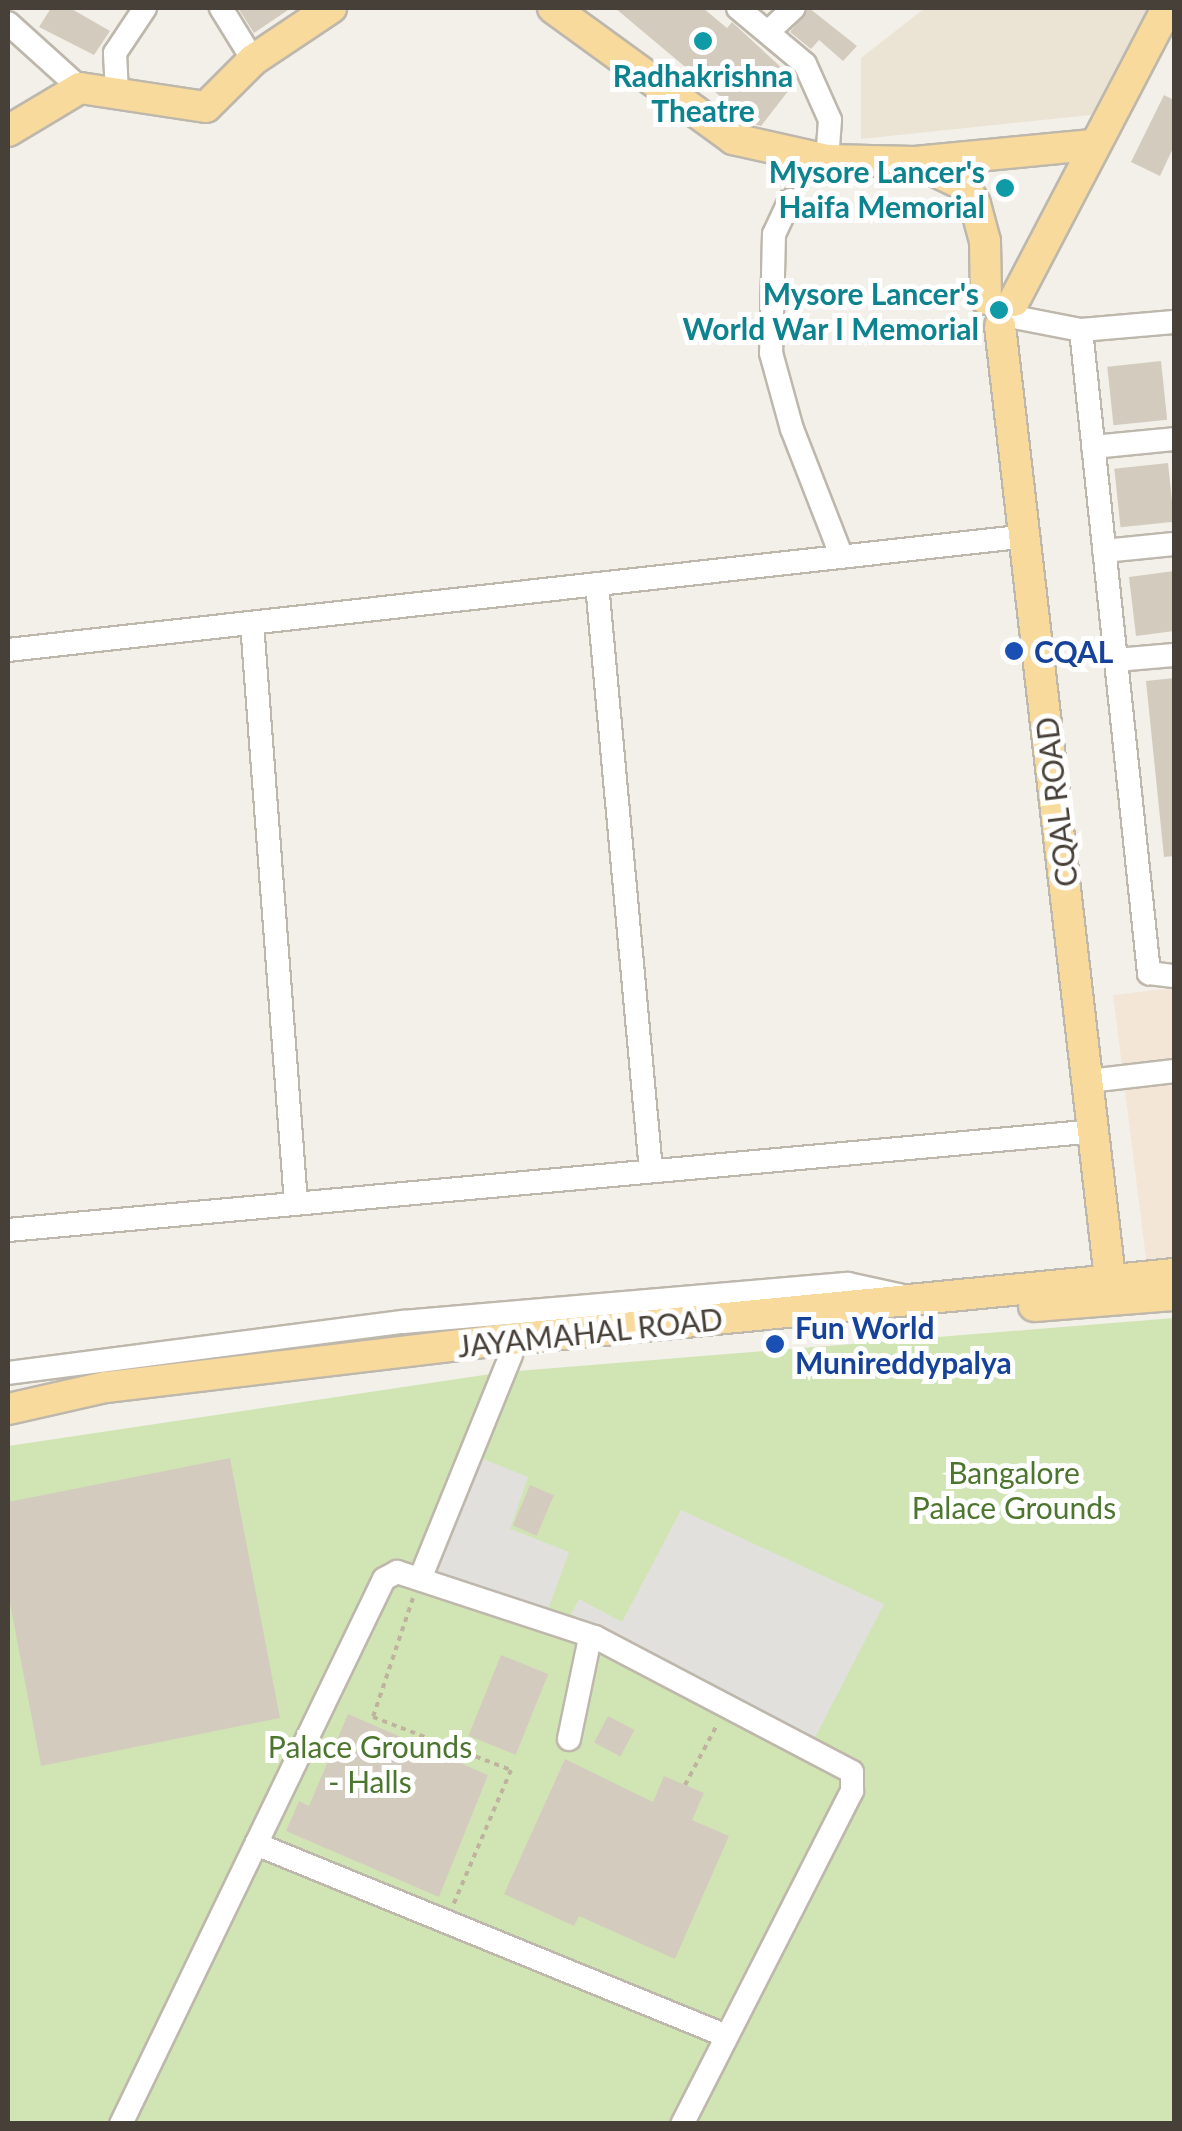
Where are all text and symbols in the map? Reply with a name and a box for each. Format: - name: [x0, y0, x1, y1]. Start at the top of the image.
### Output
- marker: Radhakrishna Theatre: [692, 30, 714, 52]
- place label: Radhakrishna Theatre: [613, 57, 793, 128]
- place label: Mysore Lancer's Haifa Memorial: [769, 153, 985, 224]
- marker: Mysore Lancer's Haifa Memorial: [994, 177, 1016, 199]
- place label: Mysore Lancer's World War I Memorial: [682, 275, 979, 346]
- marker: Mysore Lancer's World War I Memorial: [988, 299, 1010, 321]
- place label: CQAL: [1034, 633, 1113, 669]
- marker: CQAL: [1003, 640, 1025, 662]
- street label: CQAL ROAD: [1028, 715, 1084, 889]
- street label: JAYAMAHAL ROAD: [455, 1300, 725, 1364]
- place label: Fun World Munireddypalya: [795, 1309, 1012, 1380]
- marker: Fun World Munireddypalya: [764, 1333, 786, 1355]
- park label: Bangalore Palace Grounds: [912, 1454, 1116, 1524]
- park label: Palace Grounds - Halls: [268, 1728, 472, 1798]

